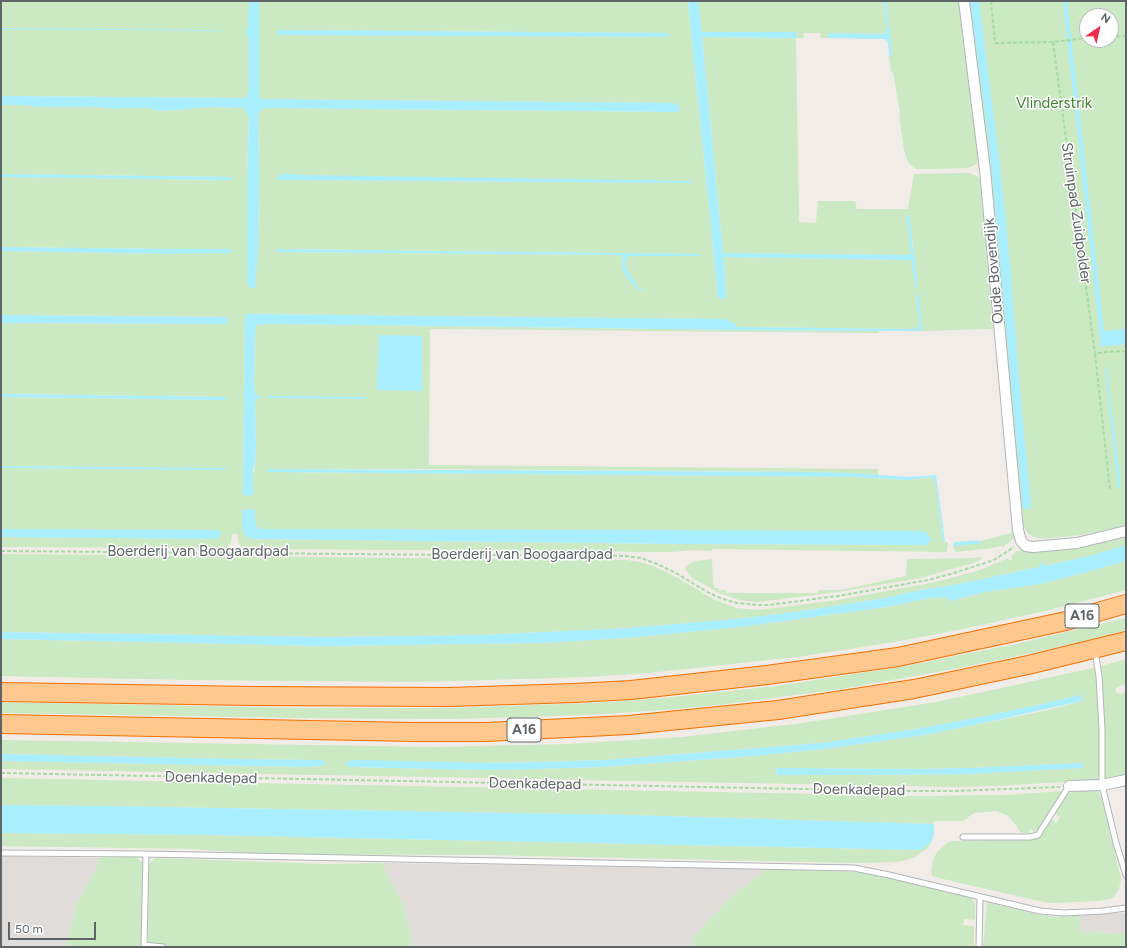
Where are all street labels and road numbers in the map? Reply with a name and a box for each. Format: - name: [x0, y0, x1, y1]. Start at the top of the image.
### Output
- street label: Struinpad Zuidpolder: [1057, 141, 1095, 285]
- street label: Oude Bovendijk: [980, 217, 1008, 325]
- street label: Boerderij van Boogaardpad: [107, 543, 289, 561]
- street label: Boerderij van Boogaardpad: [431, 546, 613, 564]
- road number: A16: [1065, 604, 1099, 628]
- road number: A16: [507, 718, 541, 742]
- street label: Doenkadepad: [165, 768, 257, 788]
- street label: Doenkadepad: [489, 774, 581, 794]
- street label: Doenkadepad: [813, 780, 905, 800]

